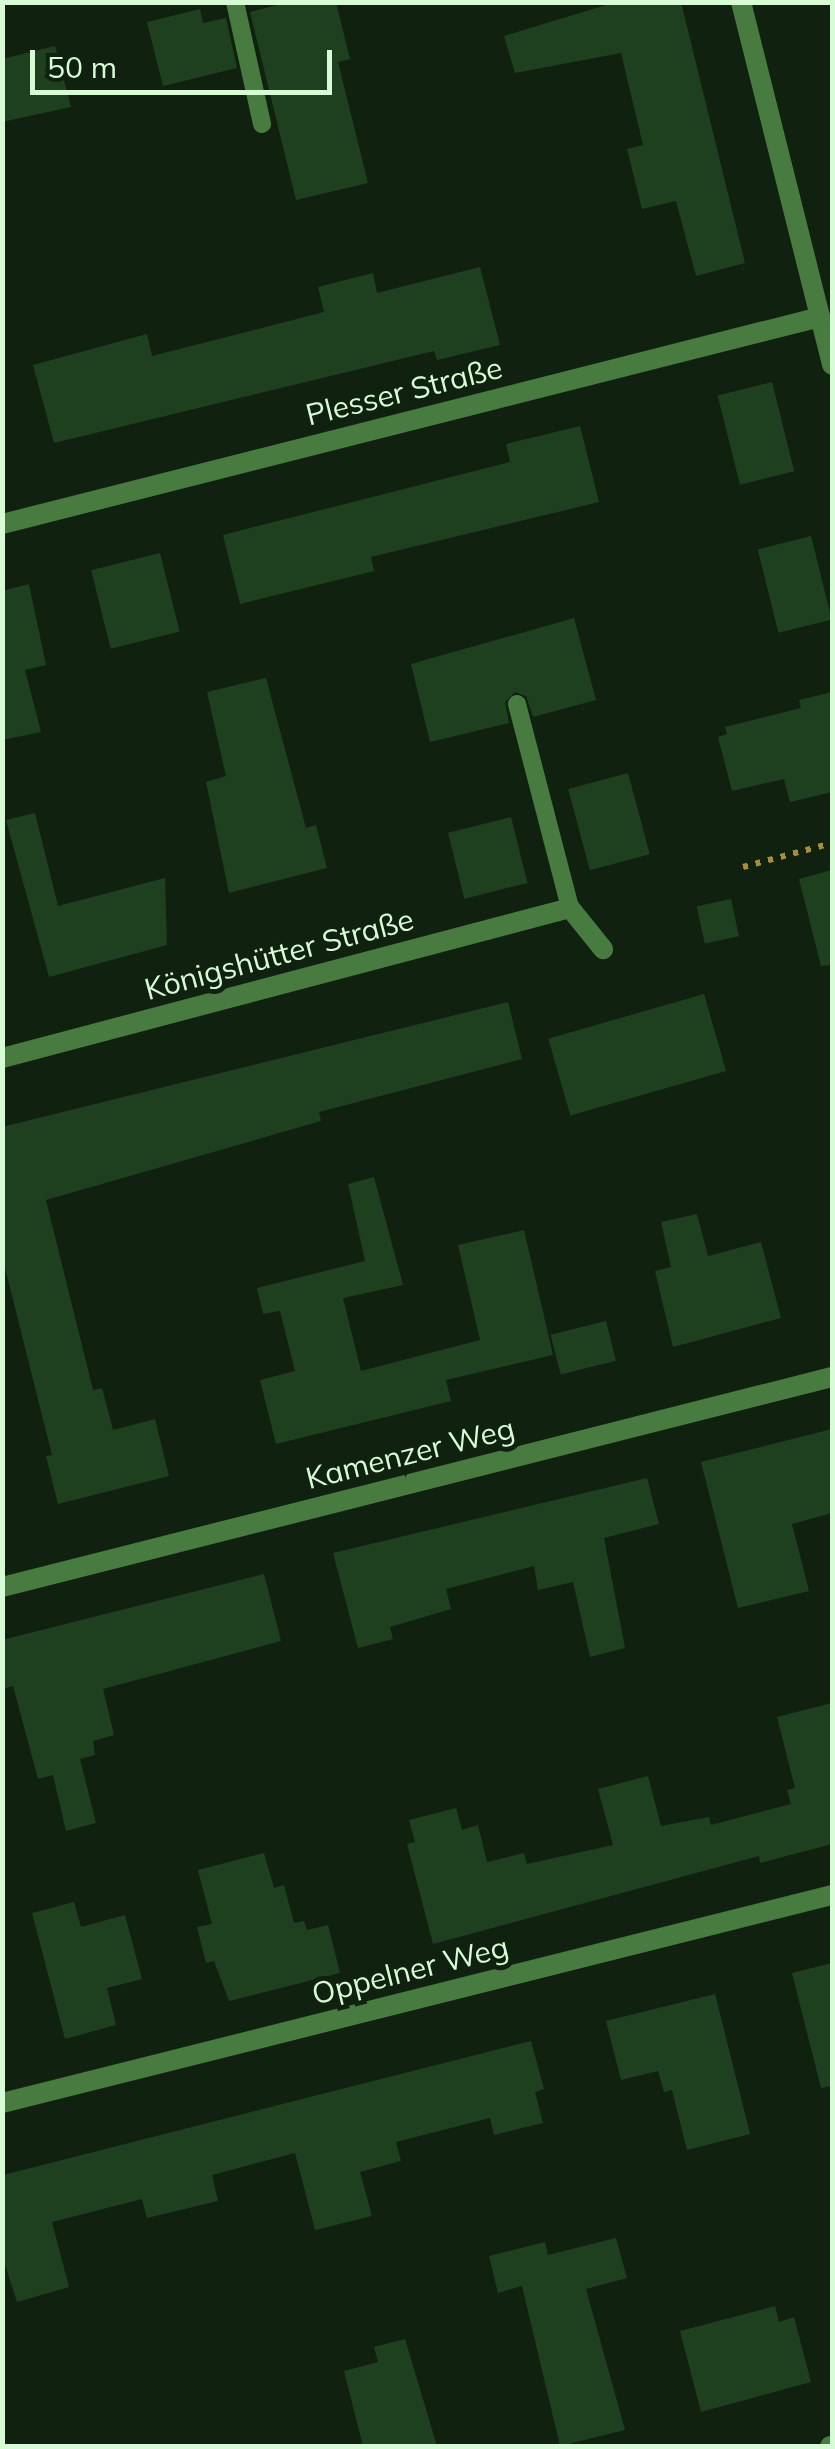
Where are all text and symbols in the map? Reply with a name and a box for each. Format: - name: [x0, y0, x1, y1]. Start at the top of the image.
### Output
- scale bar: [35, 30, 338, 92]
- text: 50 m: [47, 48, 117, 86]
- street label: Plesser Straße: [302, 349, 506, 433]
- street label: Königshütter Straße: [141, 901, 417, 1007]
- street label: Kamenzer Weg: [302, 1410, 518, 1496]
- street label: Oppelner Weg: [308, 1928, 512, 2012]

